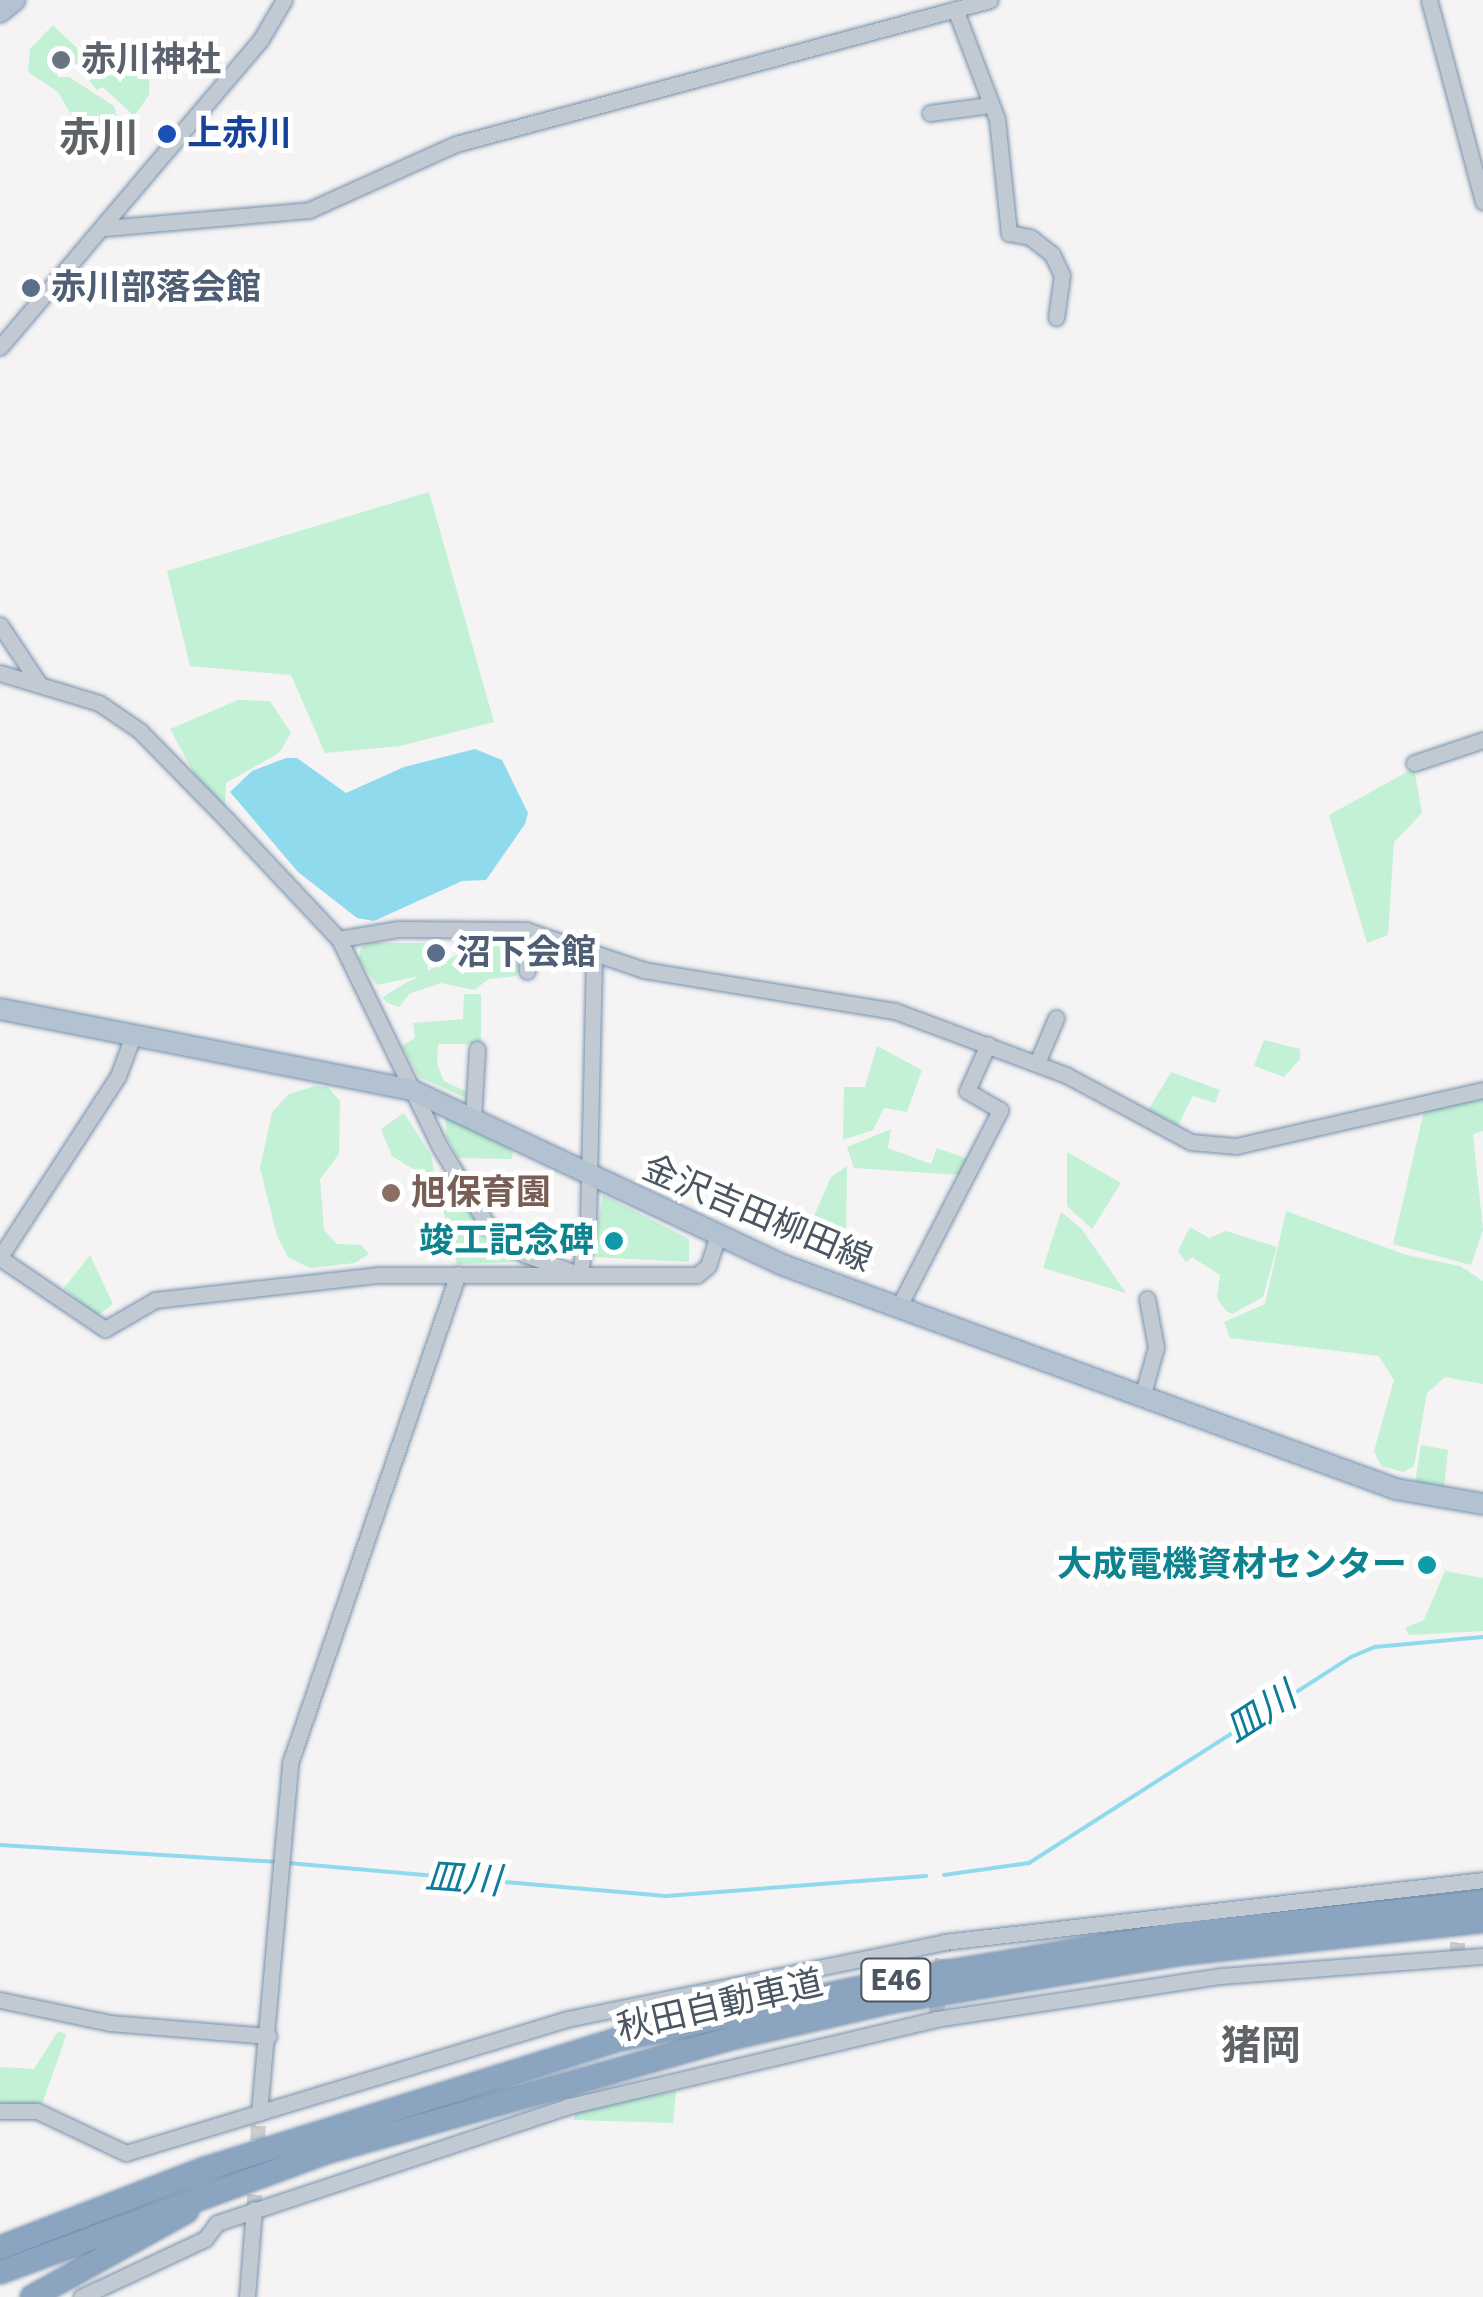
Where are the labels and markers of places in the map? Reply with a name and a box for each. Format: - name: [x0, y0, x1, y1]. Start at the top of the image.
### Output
- place label: 赤川神社: [81, 39, 221, 81]
- marker: 赤川神社: [50, 49, 72, 71]
- place label: 上赤川: [187, 113, 292, 155]
- marker: 上赤川: [156, 123, 178, 145]
- place label: 赤川部落会館: [51, 267, 261, 309]
- marker: 赤川部落会館: [20, 277, 42, 299]
- place label: 沼下会館: [456, 932, 596, 974]
- marker: 沼下会館: [425, 942, 447, 964]
- place label: 旭保育園: [411, 1172, 551, 1214]
- marker: 旭保育園: [380, 1182, 402, 1204]
- place label: 竣工記念碑: [419, 1220, 594, 1262]
- marker: 竣工記念碑: [603, 1230, 625, 1252]
- place label: 大成電機資材センター: [1057, 1544, 1407, 1586]
- marker: 大成電機資材センター: [1416, 1554, 1438, 1576]

